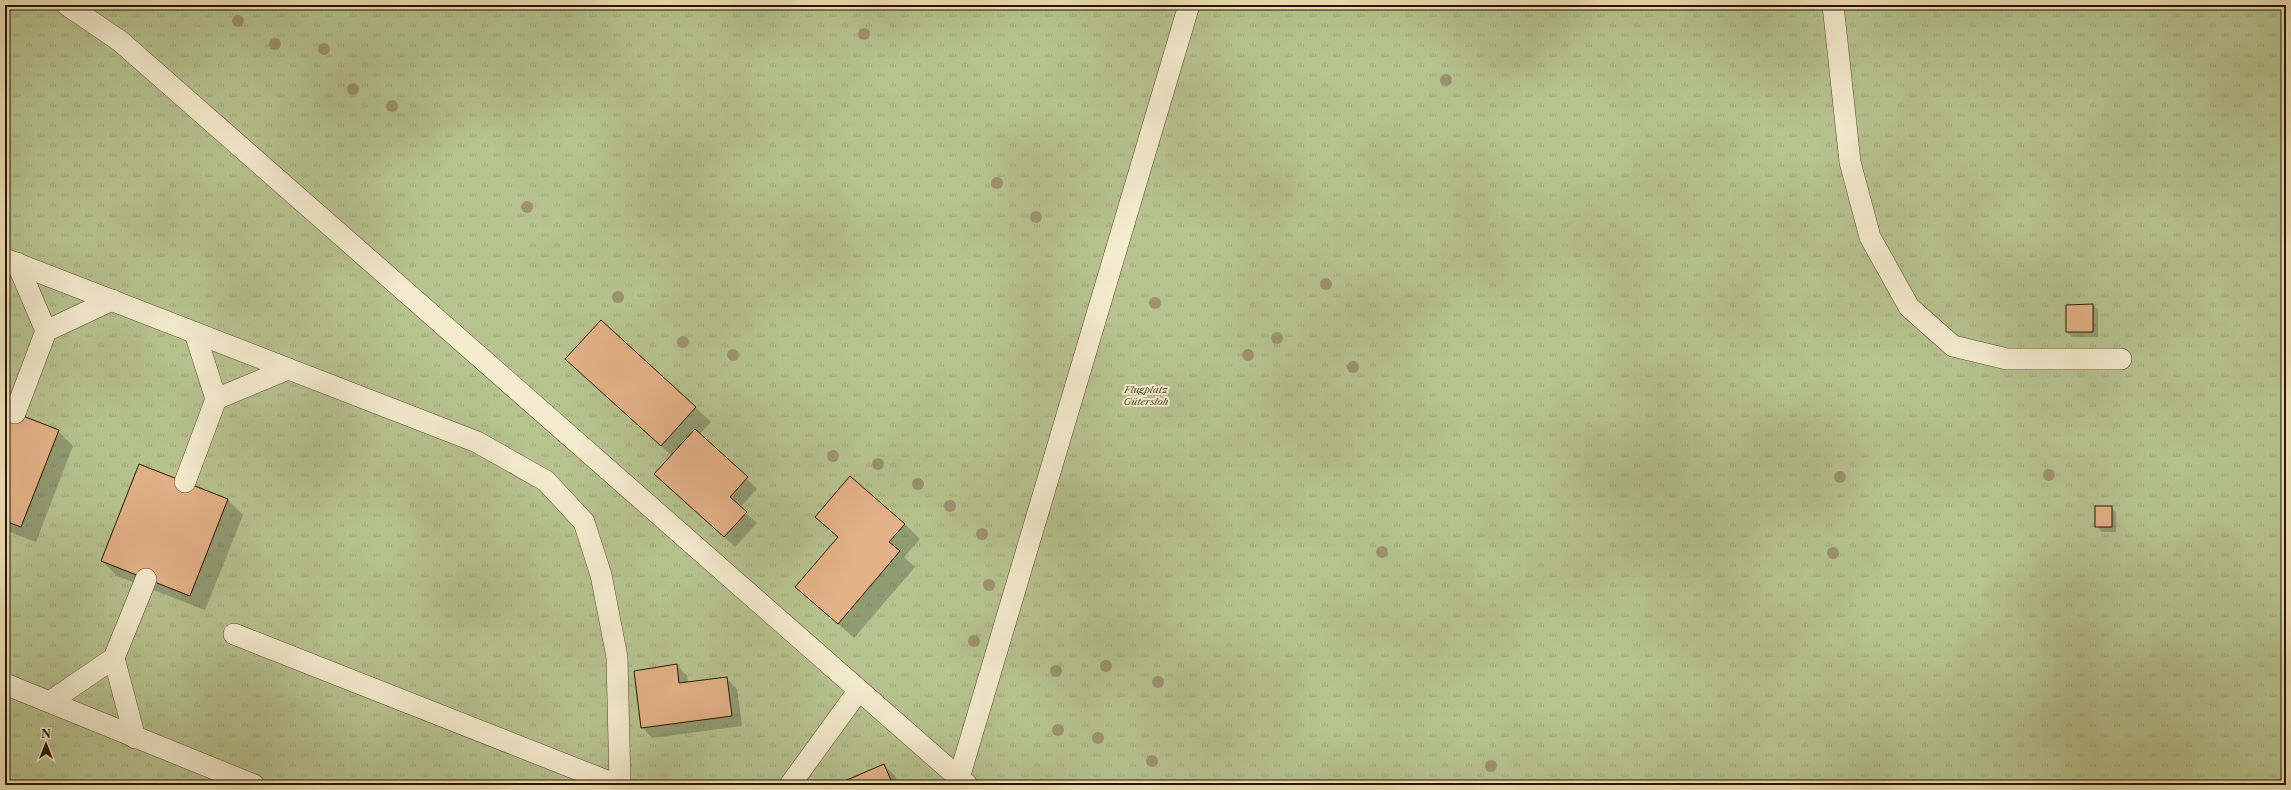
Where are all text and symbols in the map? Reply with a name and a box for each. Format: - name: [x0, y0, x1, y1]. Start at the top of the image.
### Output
- park label: Flugplatz Gütersloh: [1123, 383, 1169, 408]
- north arrow: [26, 724, 66, 764]
- text: N: [41, 727, 51, 741]

